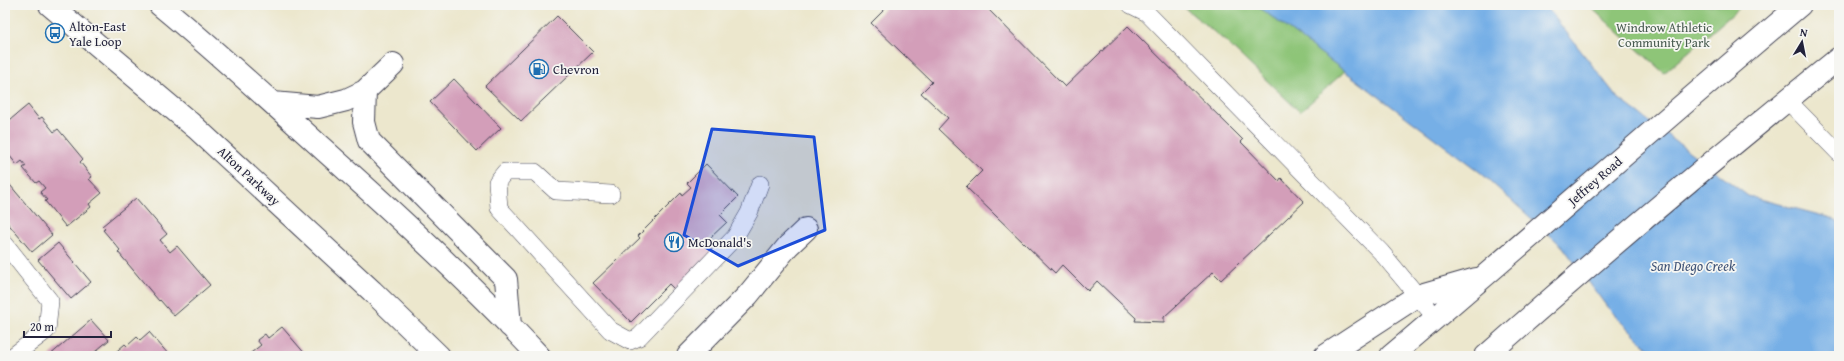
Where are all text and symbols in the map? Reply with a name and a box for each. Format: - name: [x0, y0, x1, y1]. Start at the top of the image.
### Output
- place label: Alton-East Yale Loop: [69, 17, 126, 51]
- park label: Windrow Athletic Community Park: [1616, 18, 1712, 52]
- bus stop icon: Alton-East Yale Loop: [44, 22, 66, 44]
- north arrow: [1782, 22, 1822, 62]
- text: N: [1799, 24, 1809, 41]
- fuel station icon: Chevron: [528, 58, 550, 80]
- place label: Chevron: [553, 60, 600, 79]
- street label: Alton Parkway: [213, 142, 285, 210]
- street label: Jeffrey Road: [1562, 152, 1626, 211]
- restaurant icon: McDonald's: [663, 231, 685, 253]
- place label: McDonald's: [688, 233, 752, 252]
- water label: San Diego Creek: [1651, 256, 1736, 276]
- scale bar: [24, 313, 111, 339]
- text: 20 m: [30, 318, 54, 335]

